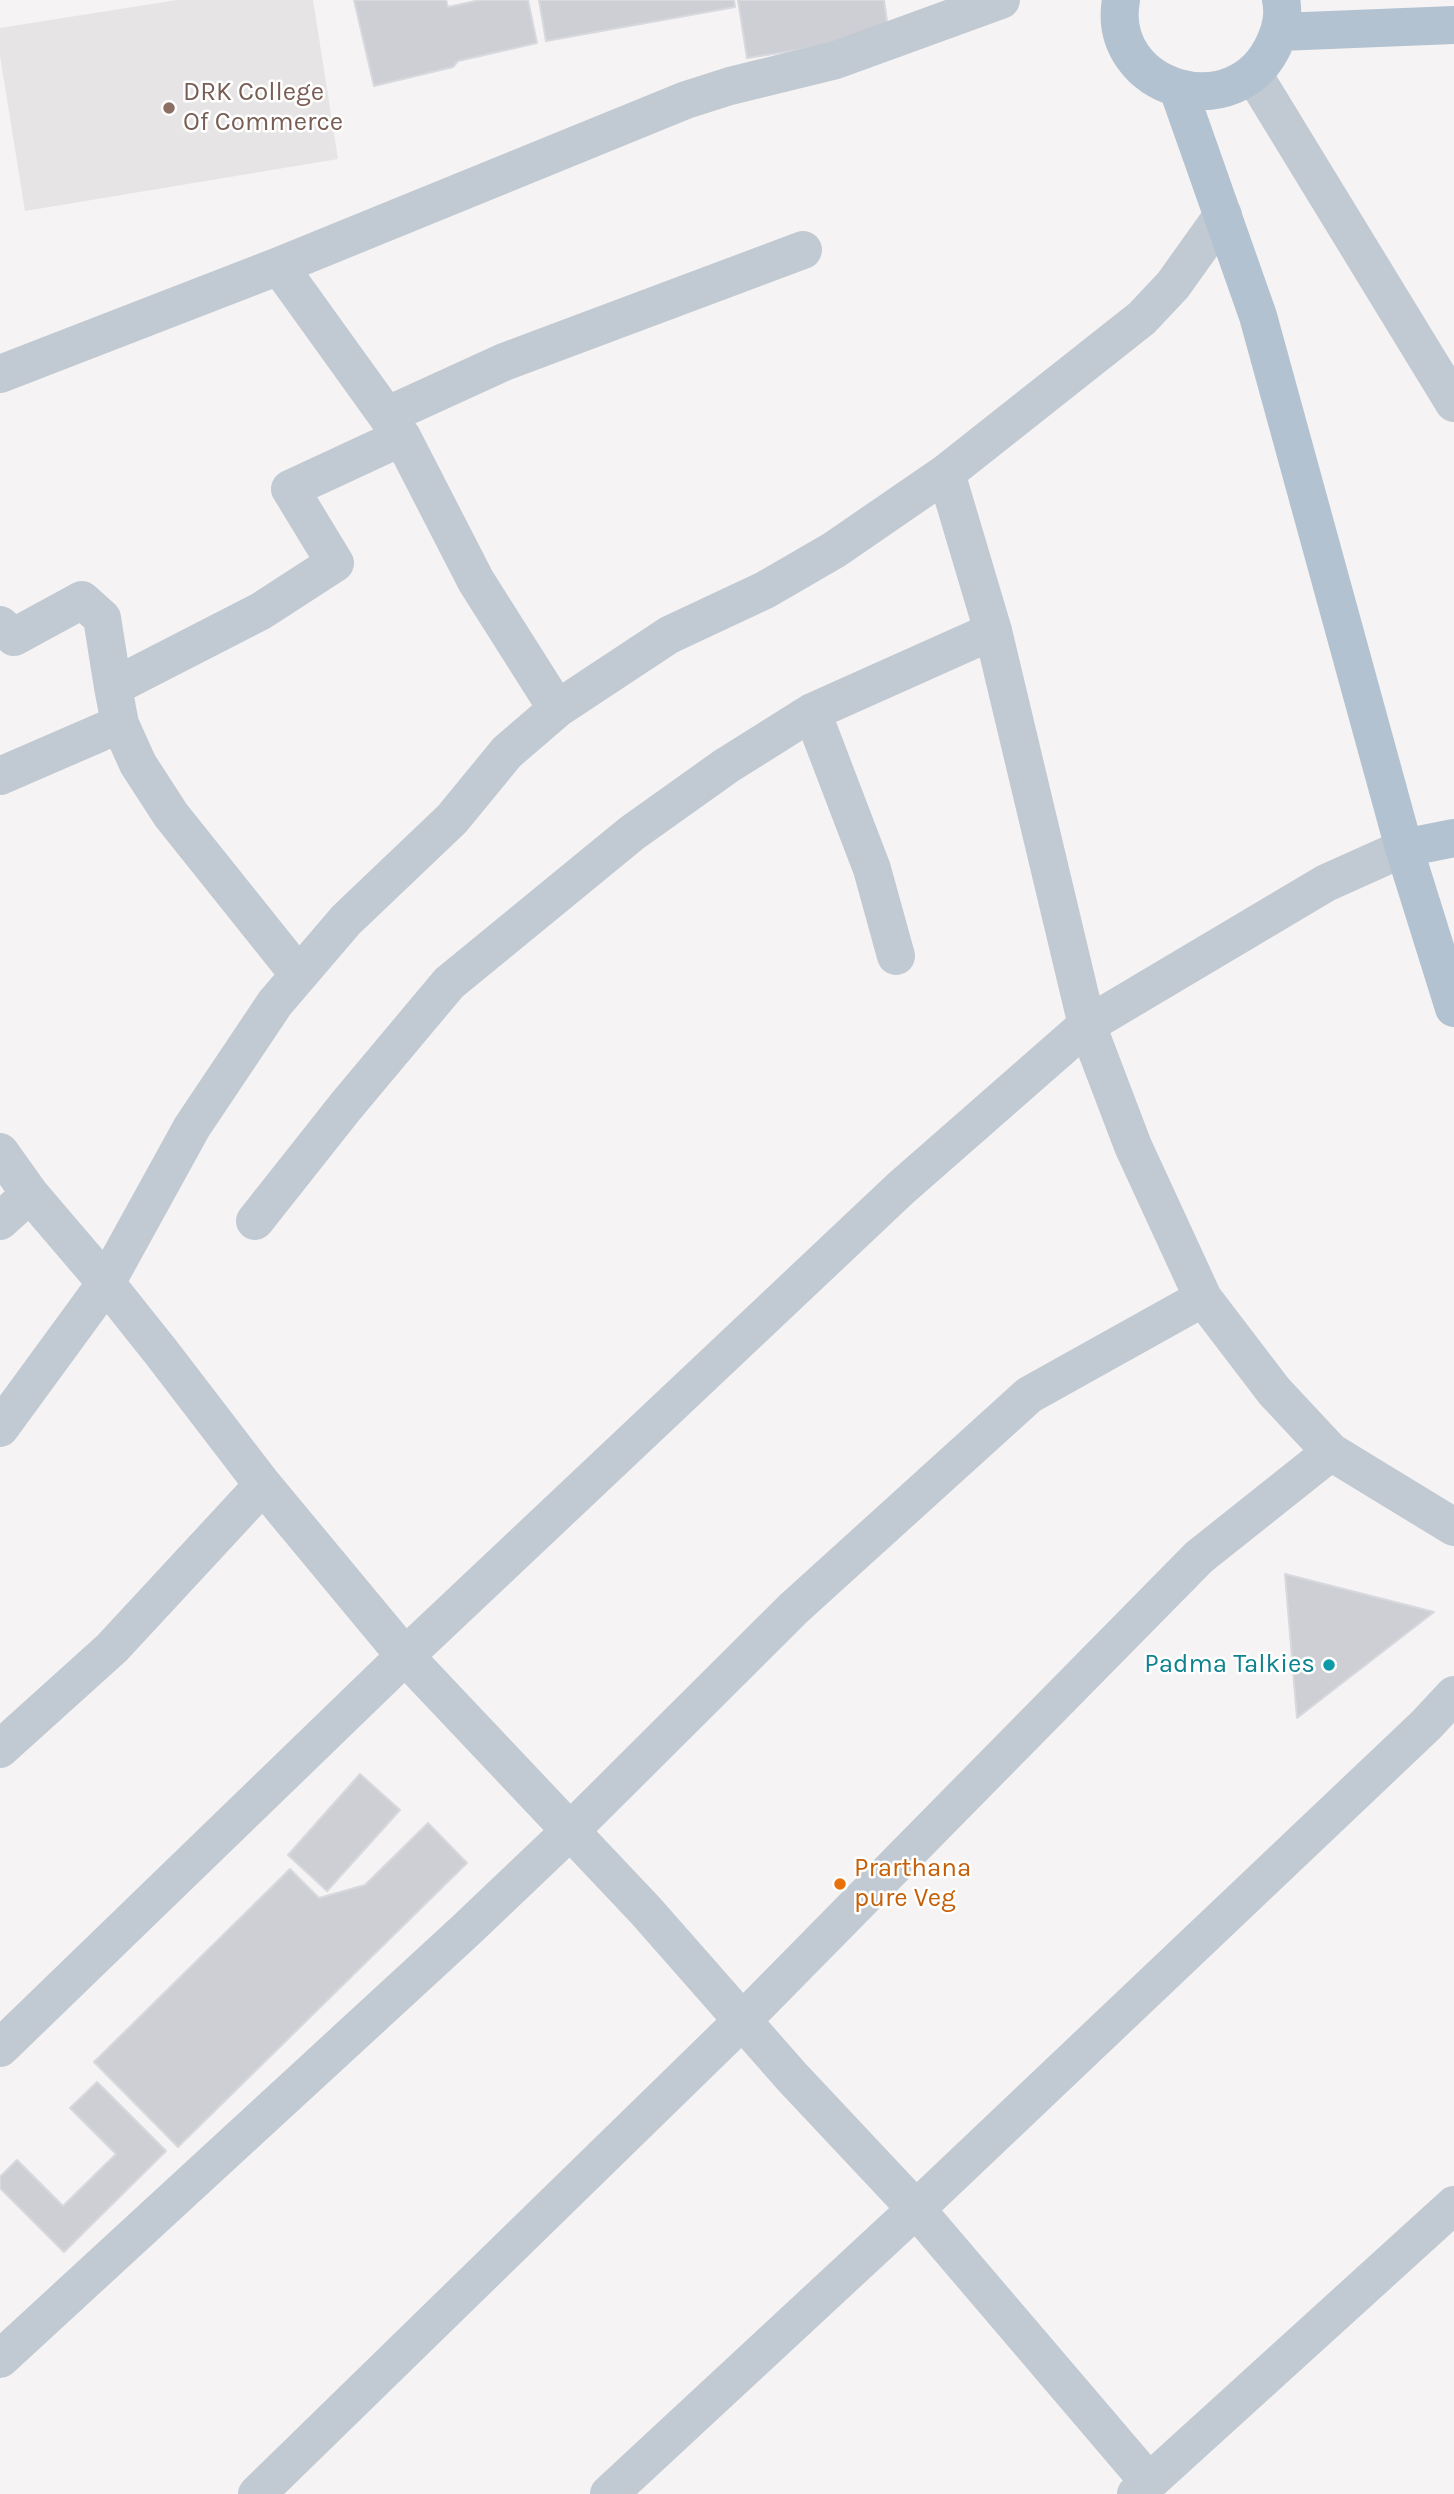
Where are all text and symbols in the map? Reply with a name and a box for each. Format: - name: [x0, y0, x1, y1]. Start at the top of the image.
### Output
- place label: DRK College Of Commerce: [183, 77, 343, 138]
- marker: DRK College Of Commerce: [161, 100, 177, 116]
- place label: Padma Talkies: [1144, 1649, 1315, 1681]
- marker: Padma Talkies: [1321, 1657, 1337, 1673]
- place label: Prarthana pure Veg: [854, 1853, 971, 1914]
- marker: Prarthana pure Veg: [832, 1876, 848, 1892]

